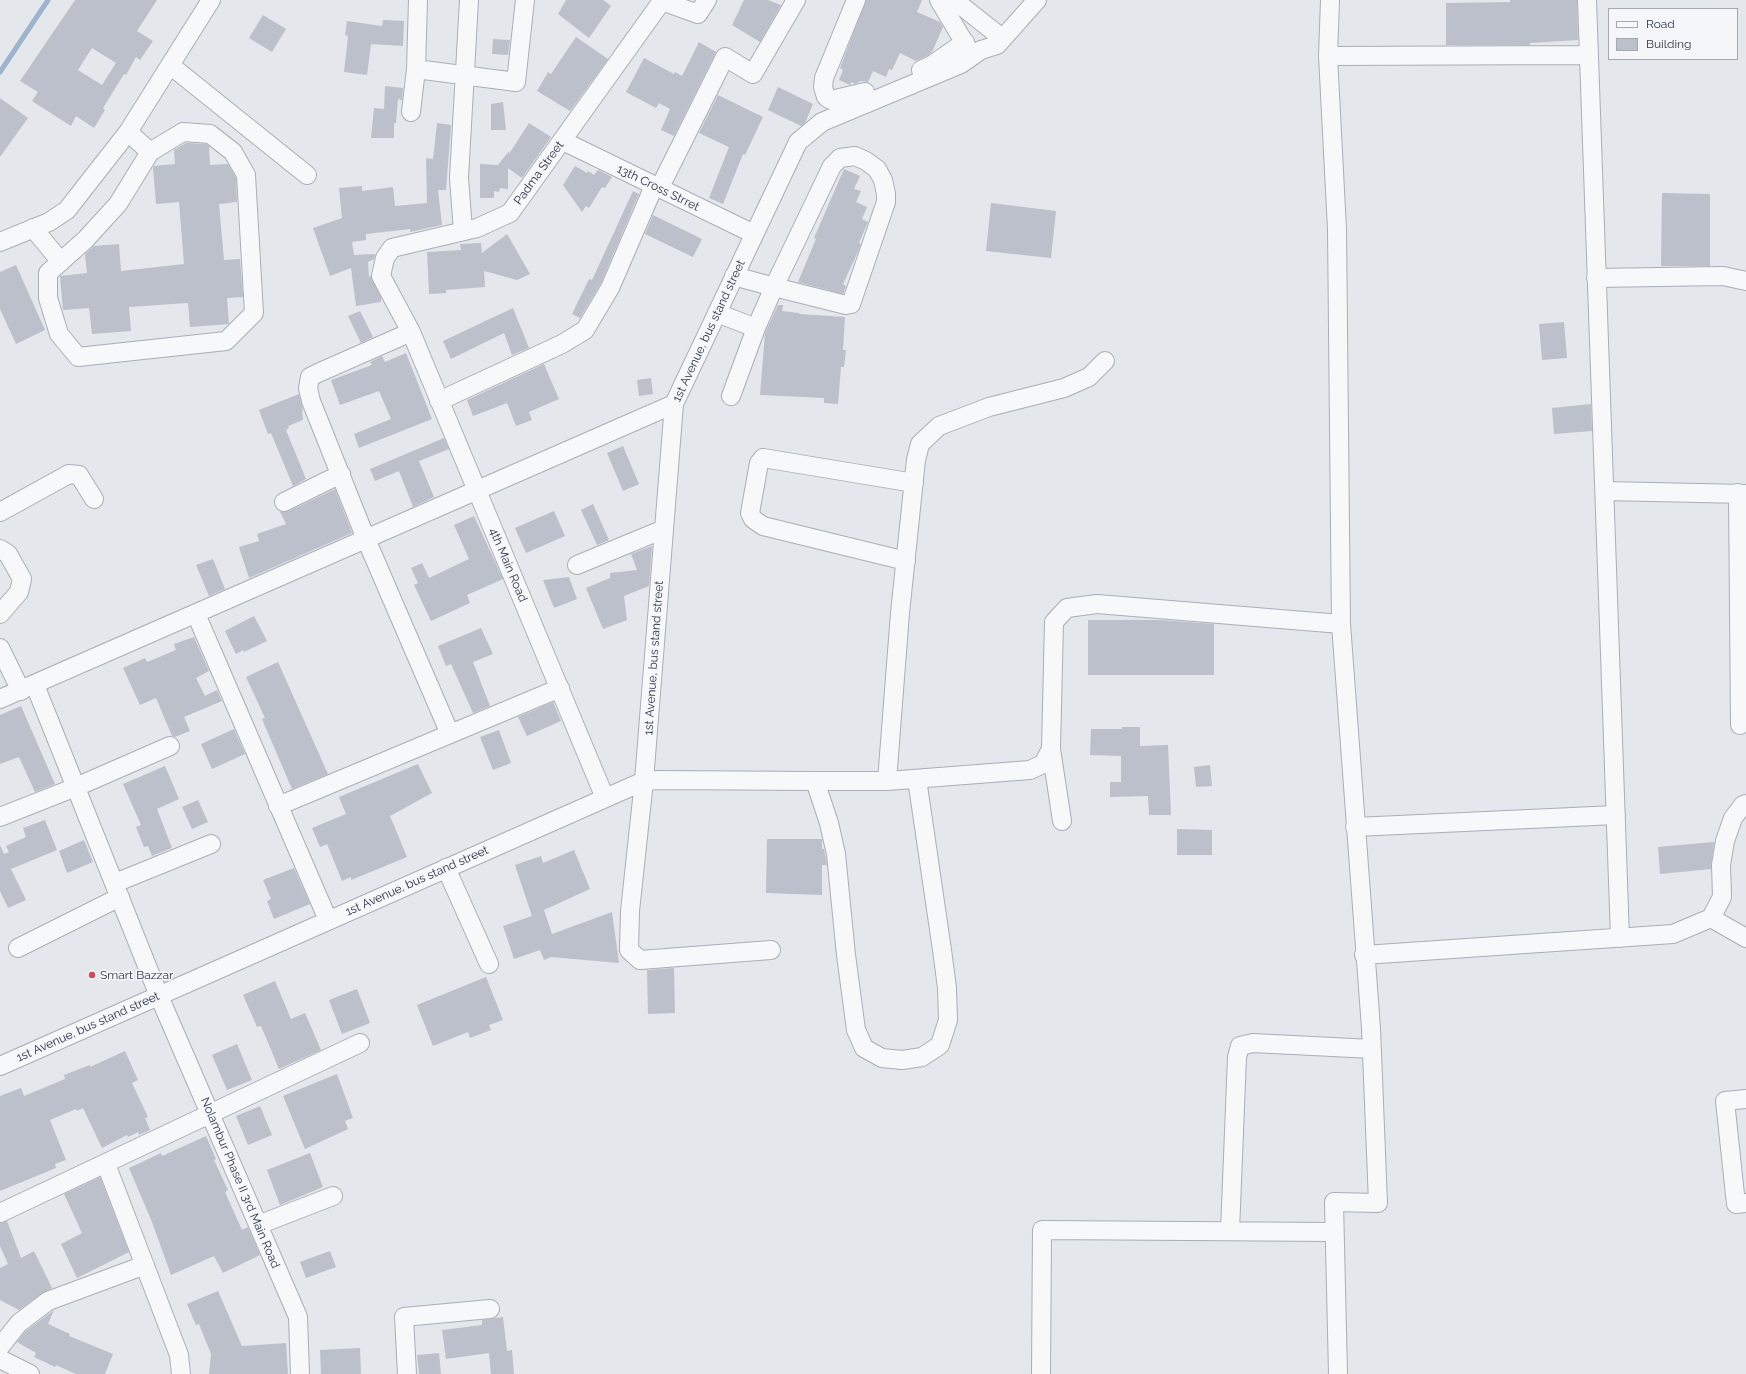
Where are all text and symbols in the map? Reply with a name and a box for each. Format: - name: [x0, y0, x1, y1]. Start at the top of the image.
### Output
- legend: [1608, 8, 1738, 60]
- text: Road: [1646, 17, 1675, 31]
- text: Building: [1646, 37, 1692, 51]
- street label: Padma Street: [511, 138, 567, 208]
- street label: 13th Cross Strret: [614, 162, 702, 214]
- street label: 1st Avenue, bus stand street: [670, 258, 748, 404]
- street label: 4th Main Road: [486, 526, 530, 604]
- street label: 1st Avenue, bus stand street: [641, 580, 667, 736]
- street label: 1st Avenue, bus stand street: [343, 843, 491, 919]
- place label: Smart Bazzar: [100, 968, 173, 982]
- marker: Smart Bazzar: [87, 970, 97, 980]
- street label: 1st Avenue, bus stand street: [14, 989, 162, 1065]
- street label: Nolambur Phase II 3rd Main Road: [197, 1095, 283, 1271]

